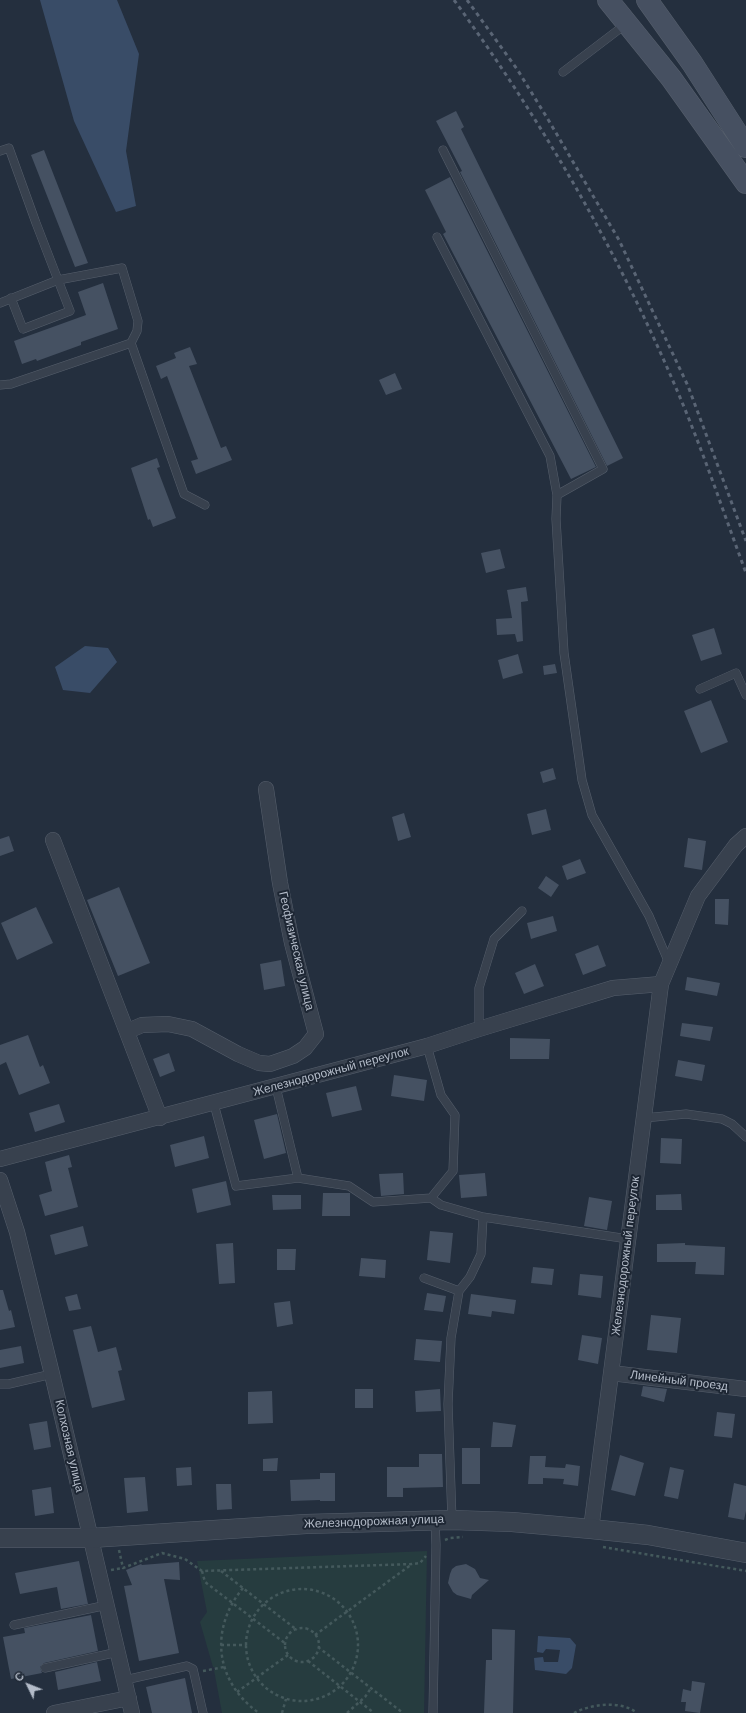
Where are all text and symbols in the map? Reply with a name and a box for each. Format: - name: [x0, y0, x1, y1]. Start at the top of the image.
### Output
- street label: Геофизическая улица: [275, 890, 317, 1012]
- street label: Железнодорожный переулок: [252, 1044, 410, 1100]
- street label: Железнодорожный переулок: [609, 1175, 643, 1337]
- street label: Линейный проезд: [629, 1368, 729, 1394]
- street label: Колхозная улица: [51, 1398, 87, 1494]
- street label: Железнодорожная улица: [304, 1512, 444, 1532]
- north arrow: [8, 1665, 48, 1705]
- text: С: [12, 1670, 26, 1684]

